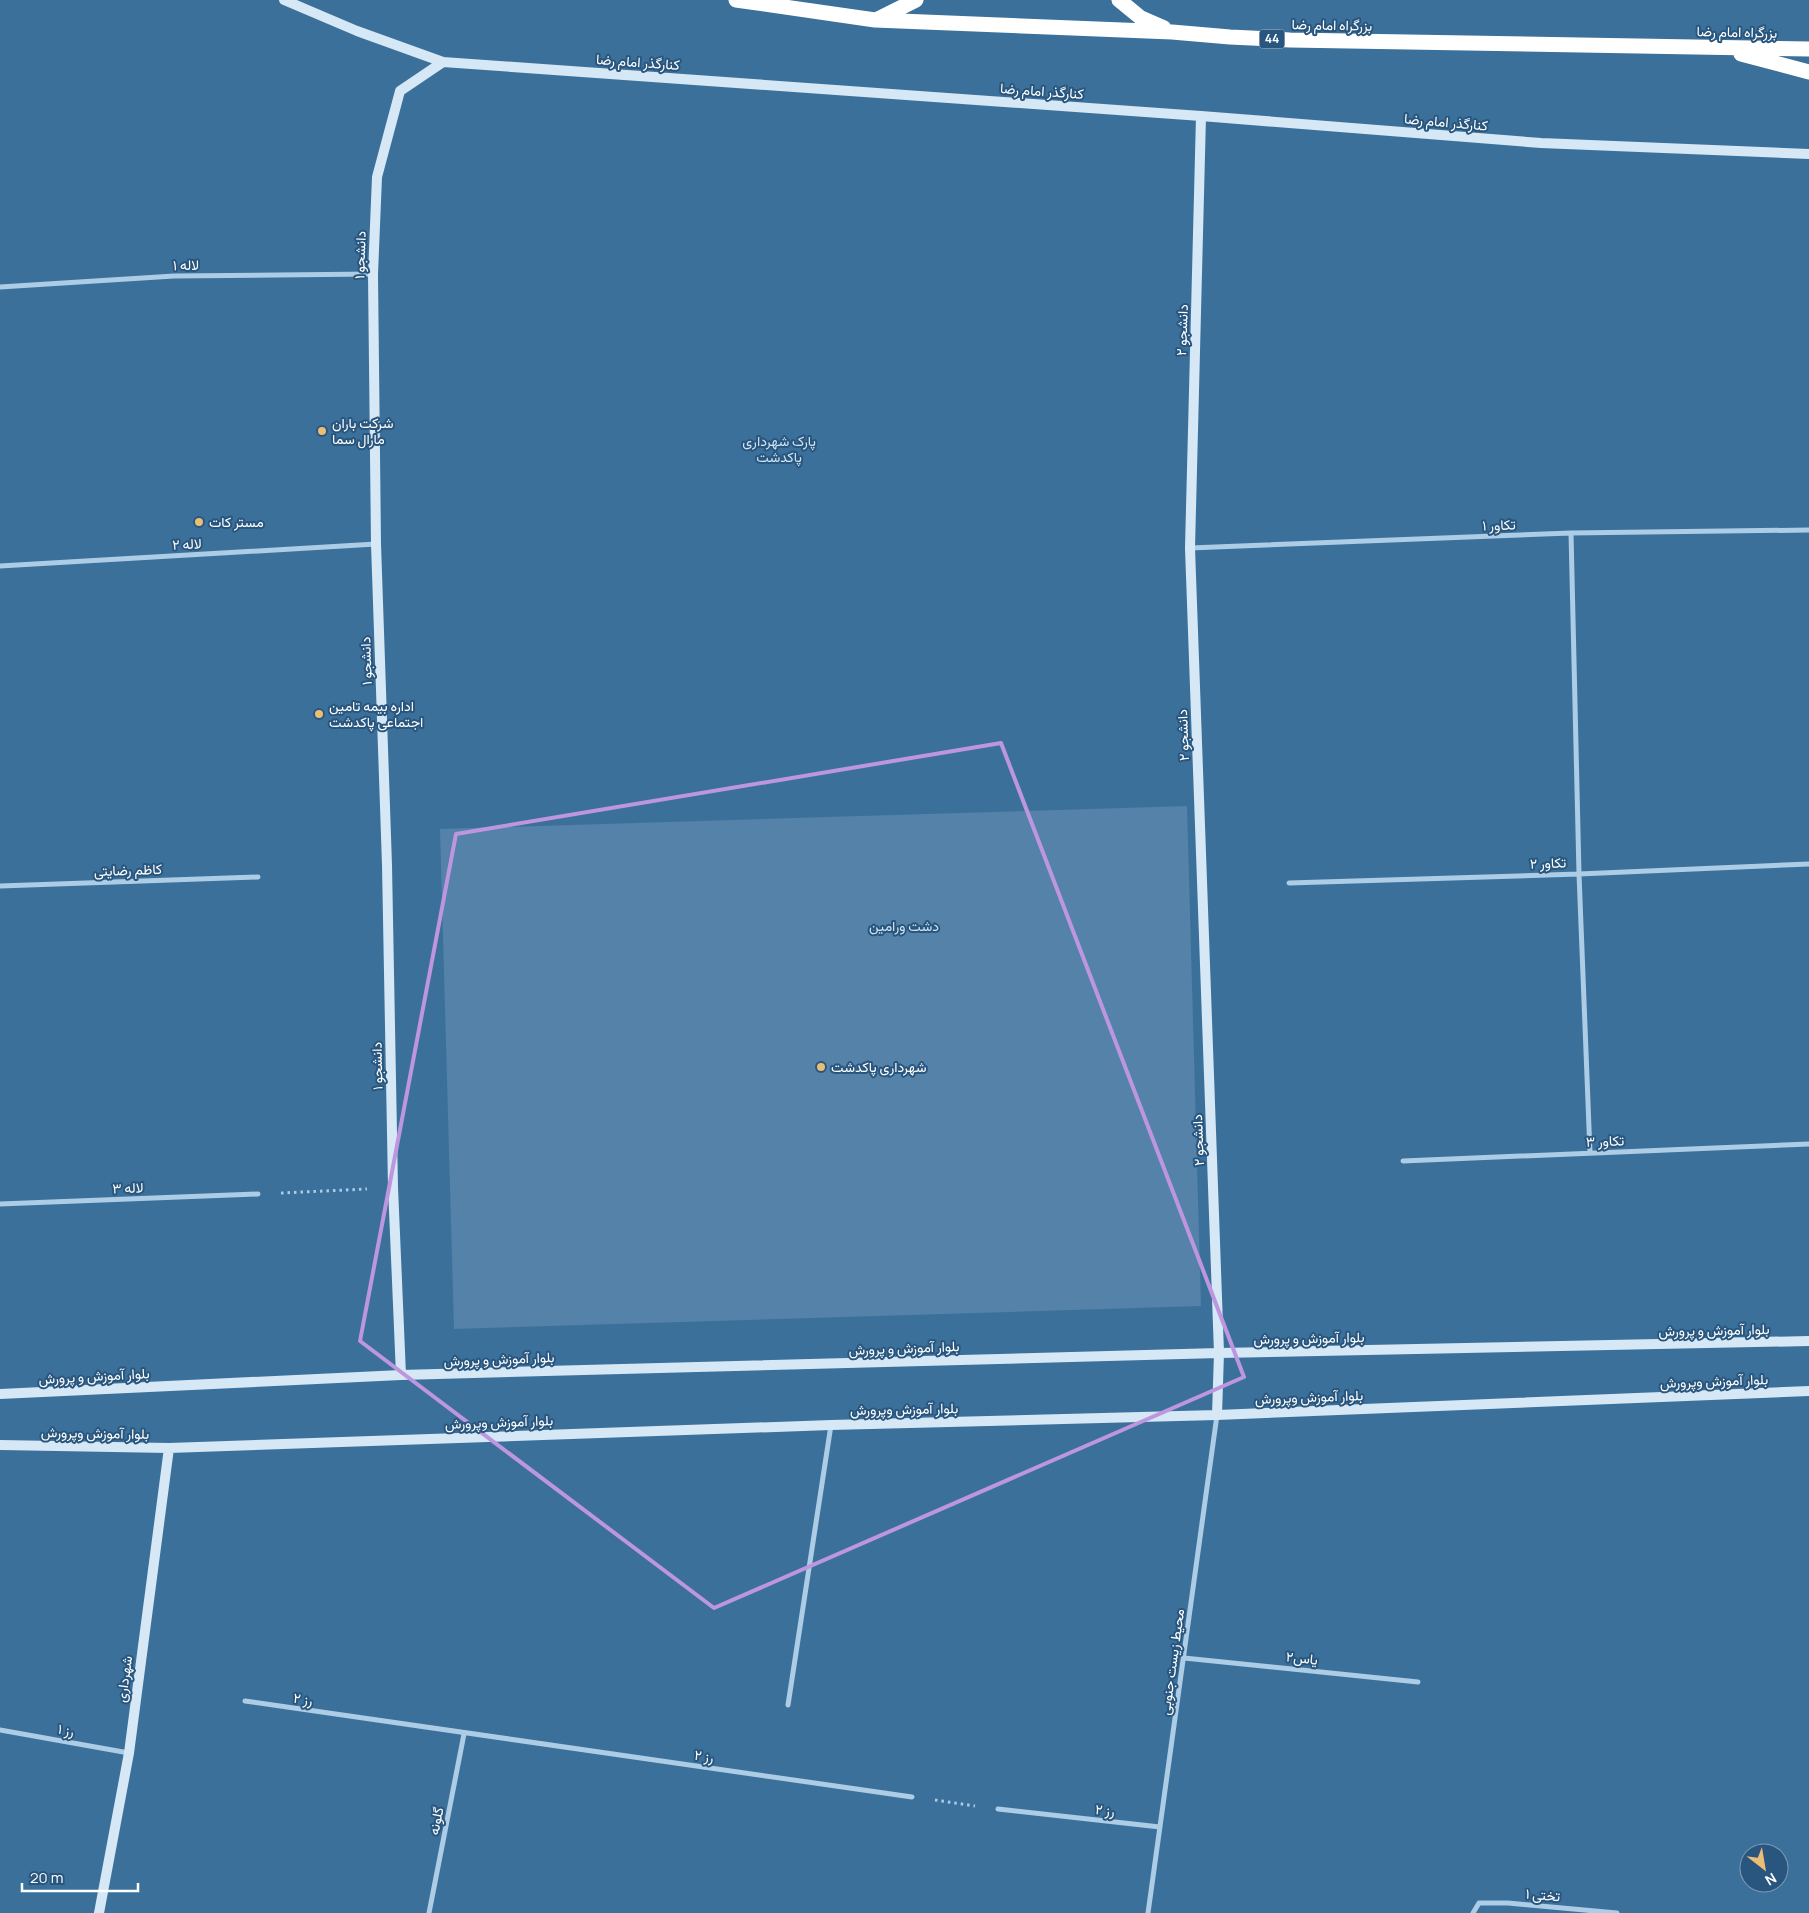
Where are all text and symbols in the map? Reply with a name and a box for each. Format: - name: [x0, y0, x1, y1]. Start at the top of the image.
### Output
- street label: بزرگراه امام رضا: [1292, 14, 1372, 35]
- street label: بزرگراه امام رضا: [1697, 21, 1777, 42]
- road number: 44: [1260, 30, 1284, 48]
- street label: کنارگذر امام رضا: [596, 49, 681, 74]
- street label: کنارگذر امام رضا: [1000, 78, 1085, 103]
- street label: کنارگذر امام رضا: [1403, 108, 1489, 135]
- street label: دانشجو ۱: [349, 230, 370, 279]
- street label: لاله ۱: [173, 255, 199, 274]
- street label: دانشجو ۲: [1171, 304, 1192, 356]
- place label: شرکت باران مارال سما: [332, 413, 394, 449]
- marker: شرکت باران مارال سما: [316, 425, 328, 437]
- park label: پارک شهرداری پاکدشت: [742, 431, 816, 467]
- place label: مستر کات: [209, 512, 264, 531]
- street label: تکاور ۱: [1482, 514, 1516, 535]
- marker: مستر کات: [193, 516, 205, 528]
- street label: لاله ۲: [172, 533, 202, 554]
- street label: دانشجو ۱: [355, 636, 376, 686]
- place label: اداره بیمه تامین اجتماعی پاکدشت: [329, 696, 423, 732]
- marker: اداره بیمه تامین اجتماعی پاکدشت: [313, 708, 325, 720]
- street label: دانشجو ۲: [1172, 709, 1193, 761]
- street label: تکاور ۲: [1529, 852, 1567, 873]
- street label: کاظم رضایتی: [94, 859, 162, 880]
- park label: دشت ورامین: [869, 916, 939, 935]
- street label: دانشجو ۱: [367, 1041, 386, 1090]
- place label: شهرداری پاکدشت: [831, 1057, 926, 1077]
- marker: شهرداری پاکدشت: [815, 1061, 827, 1073]
- street label: دانشجو ۲: [1187, 1114, 1208, 1166]
- street label: تکاور ۳: [1585, 1130, 1625, 1151]
- street label: لاله ۳: [112, 1177, 144, 1198]
- street label: بلوار آموزش و پرورش: [1658, 1319, 1770, 1341]
- street label: بلوار آموزش و پرورش: [1253, 1327, 1365, 1349]
- street label: بلوار آموزش و پرورش: [848, 1336, 960, 1360]
- street label: بلوار آموزش و پرورش: [443, 1347, 555, 1371]
- street label: بلوار آموزش و پرورش: [38, 1363, 150, 1389]
- street label: بلوار آموزش وپرورش: [1660, 1369, 1768, 1393]
- street label: بلوار آموزش وپرورش: [1255, 1385, 1363, 1409]
- street label: بلوار آموزش وپرورش: [850, 1398, 958, 1420]
- street label: بلوار آموزش وپرورش: [445, 1410, 553, 1434]
- street label: بلوار آموزش وپرورش: [41, 1422, 149, 1444]
- street label: محیط زیست جنوبی: [1155, 1608, 1188, 1716]
- street label: یاس۲: [1285, 1646, 1319, 1669]
- street label: شهرداری: [111, 1654, 136, 1704]
- street label: رز ۲: [292, 1688, 314, 1709]
- street label: رز ۱: [56, 1719, 76, 1740]
- street label: رز ۲: [693, 1745, 715, 1766]
- street label: رز ۲: [1094, 1799, 1116, 1820]
- street label: گلونه: [423, 1805, 448, 1837]
- north arrow: [1739, 1843, 1789, 1893]
- scale bar: [22, 1860, 139, 1892]
- text: 20 m: [30, 1867, 63, 1888]
- text: N: [1762, 1869, 1780, 1890]
- street label: تختی ۱: [1525, 1884, 1561, 1905]

